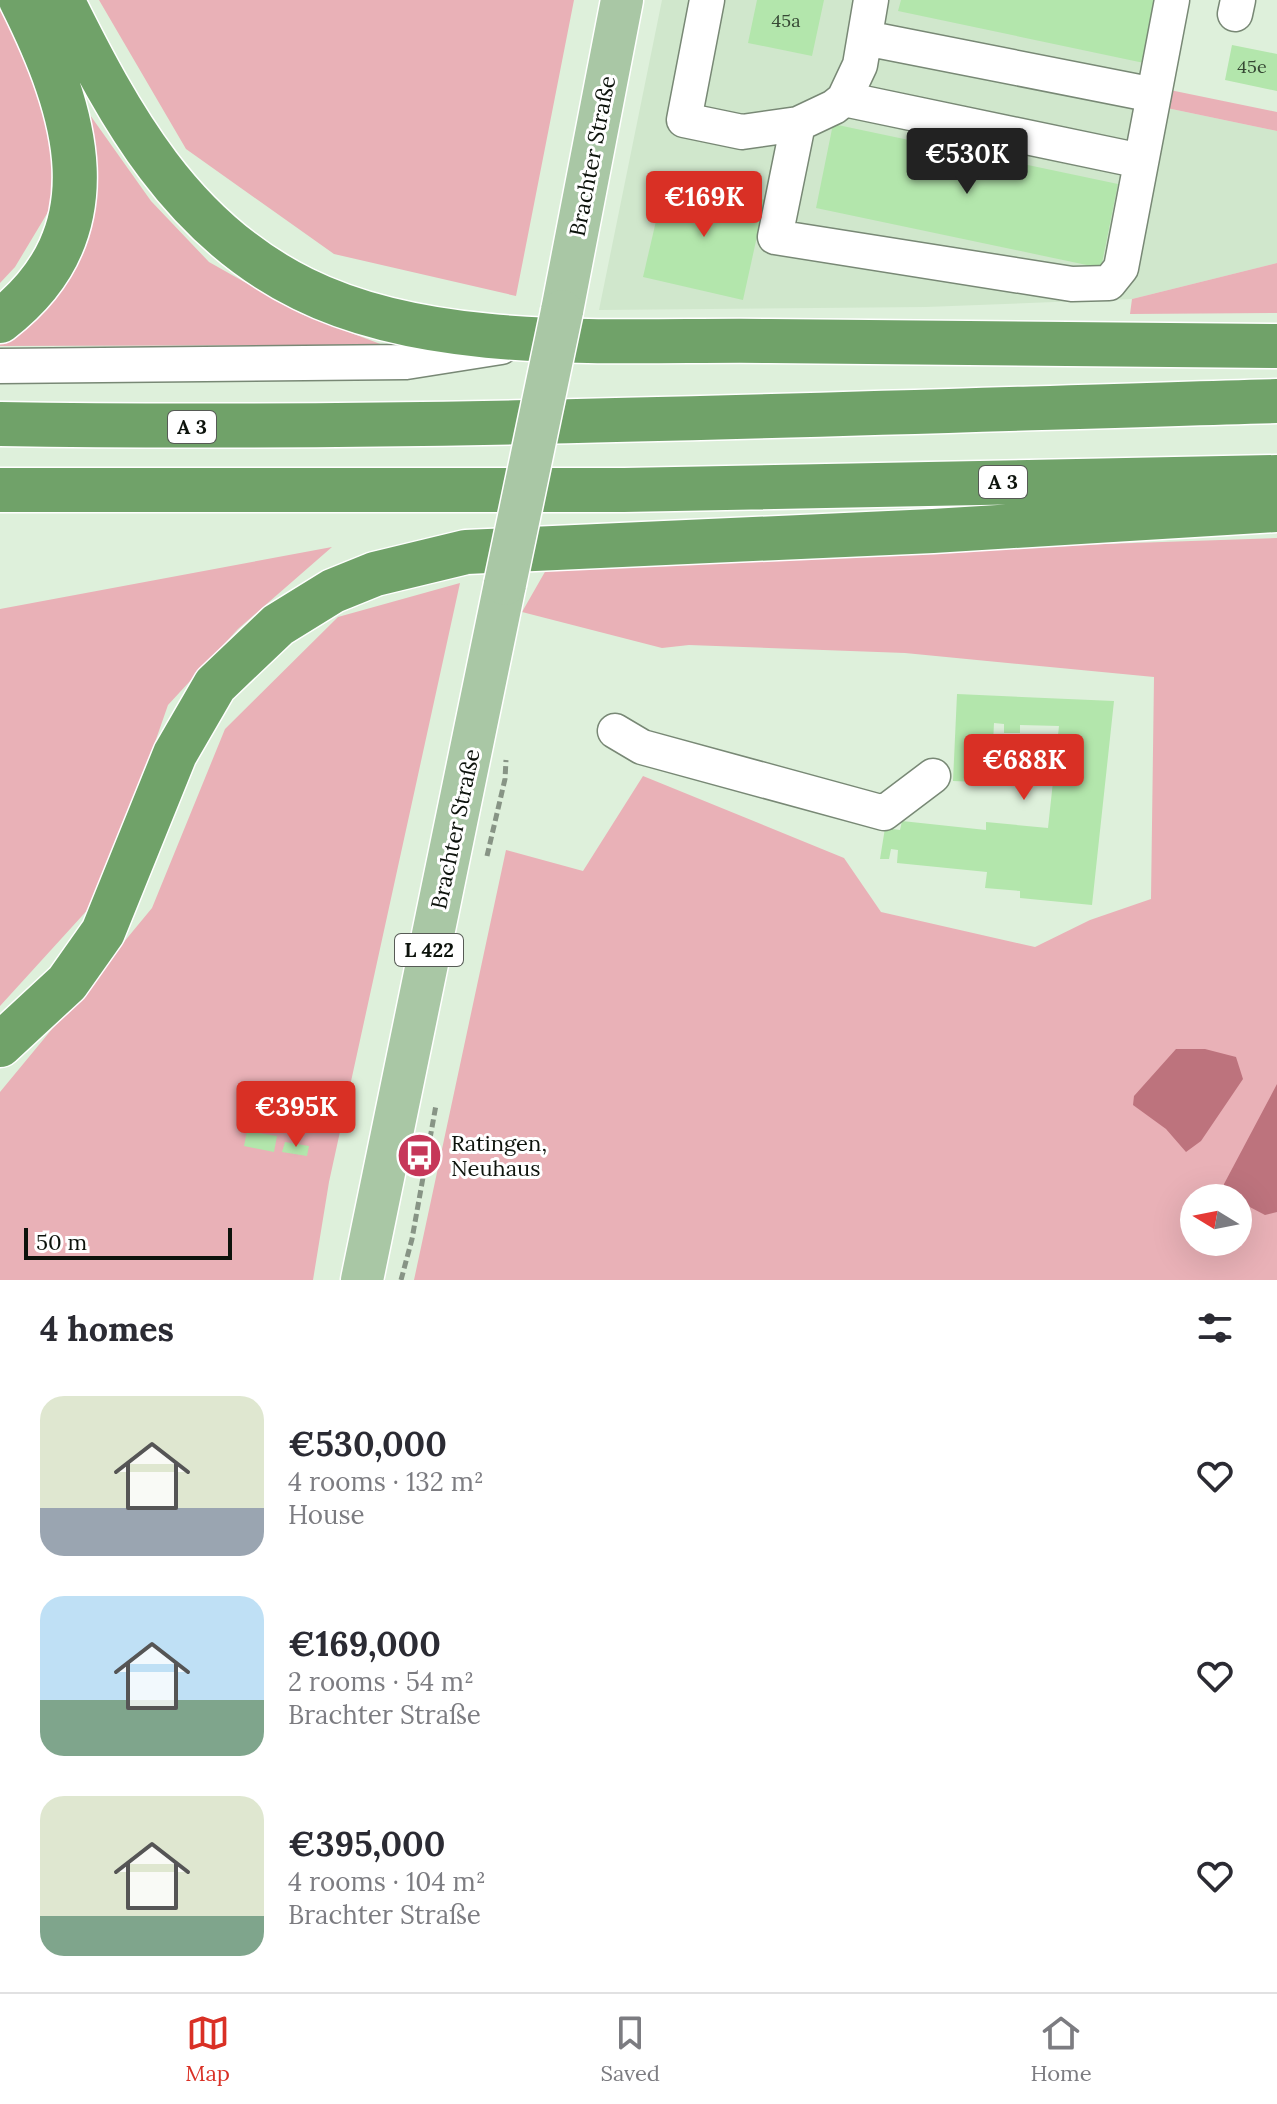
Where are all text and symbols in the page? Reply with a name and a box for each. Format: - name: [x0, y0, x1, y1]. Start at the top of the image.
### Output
- house number: 45a: [772, 9, 800, 32]
- house number: 45e: [1237, 55, 1267, 78]
- street label: Brachter Straße: [563, 73, 621, 239]
- pin: €530K: [911, 128, 1023, 196]
- text: €530K: [925, 137, 1009, 170]
- pin: €169K: [648, 171, 760, 239]
- text: €169K: [664, 180, 744, 213]
- road number: A 3: [168, 411, 216, 443]
- road number: A 3: [979, 466, 1027, 498]
- pin: €688K: [968, 734, 1080, 802]
- text: €688K: [982, 743, 1066, 776]
- street label: Brachter Straße: [424, 746, 486, 912]
- road number: L 422: [395, 934, 463, 966]
- pin: €395K: [240, 1081, 352, 1149]
- text: €395K: [254, 1090, 338, 1123]
- place label: Ratingen, Neuhaus: [451, 1129, 547, 1182]
- bus stop icon: Ratingen, Neuhaus: [396, 1132, 444, 1180]
- north arrow: [1180, 1184, 1252, 1256]
- map controls: [1180, 1184, 1252, 1256]
- scale bar: [24, 1224, 232, 1260]
- text: 50 m: [36, 1228, 87, 1256]
- icon: filters: [1193, 1306, 1237, 1350]
- text: 4 homes: [40, 1307, 174, 1350]
- text: €530,000: [288, 1422, 447, 1465]
- icon: home: [104, 1428, 200, 1524]
- icon: heart: [1193, 1454, 1237, 1498]
- text: 4 rooms · 132 m²: [288, 1465, 484, 1498]
- text: House: [288, 1498, 365, 1531]
- text: €169,000: [288, 1622, 441, 1665]
- icon: home: [104, 1628, 200, 1724]
- icon: heart: [1193, 1654, 1237, 1698]
- text: 2 rooms · 54 m²: [288, 1665, 474, 1698]
- text: Brachter Straße: [288, 1698, 481, 1731]
- text: €395,000: [288, 1822, 445, 1865]
- icon: home: [104, 1828, 200, 1924]
- icon: heart: [1193, 1854, 1237, 1898]
- text: 4 rooms · 104 m²: [288, 1865, 486, 1898]
- text: Brachter Straße: [288, 1898, 481, 1931]
- tab: Map: [185, 2011, 230, 2087]
- tab: Saved: [600, 2011, 660, 2087]
- tab: Home: [1031, 2011, 1092, 2087]

